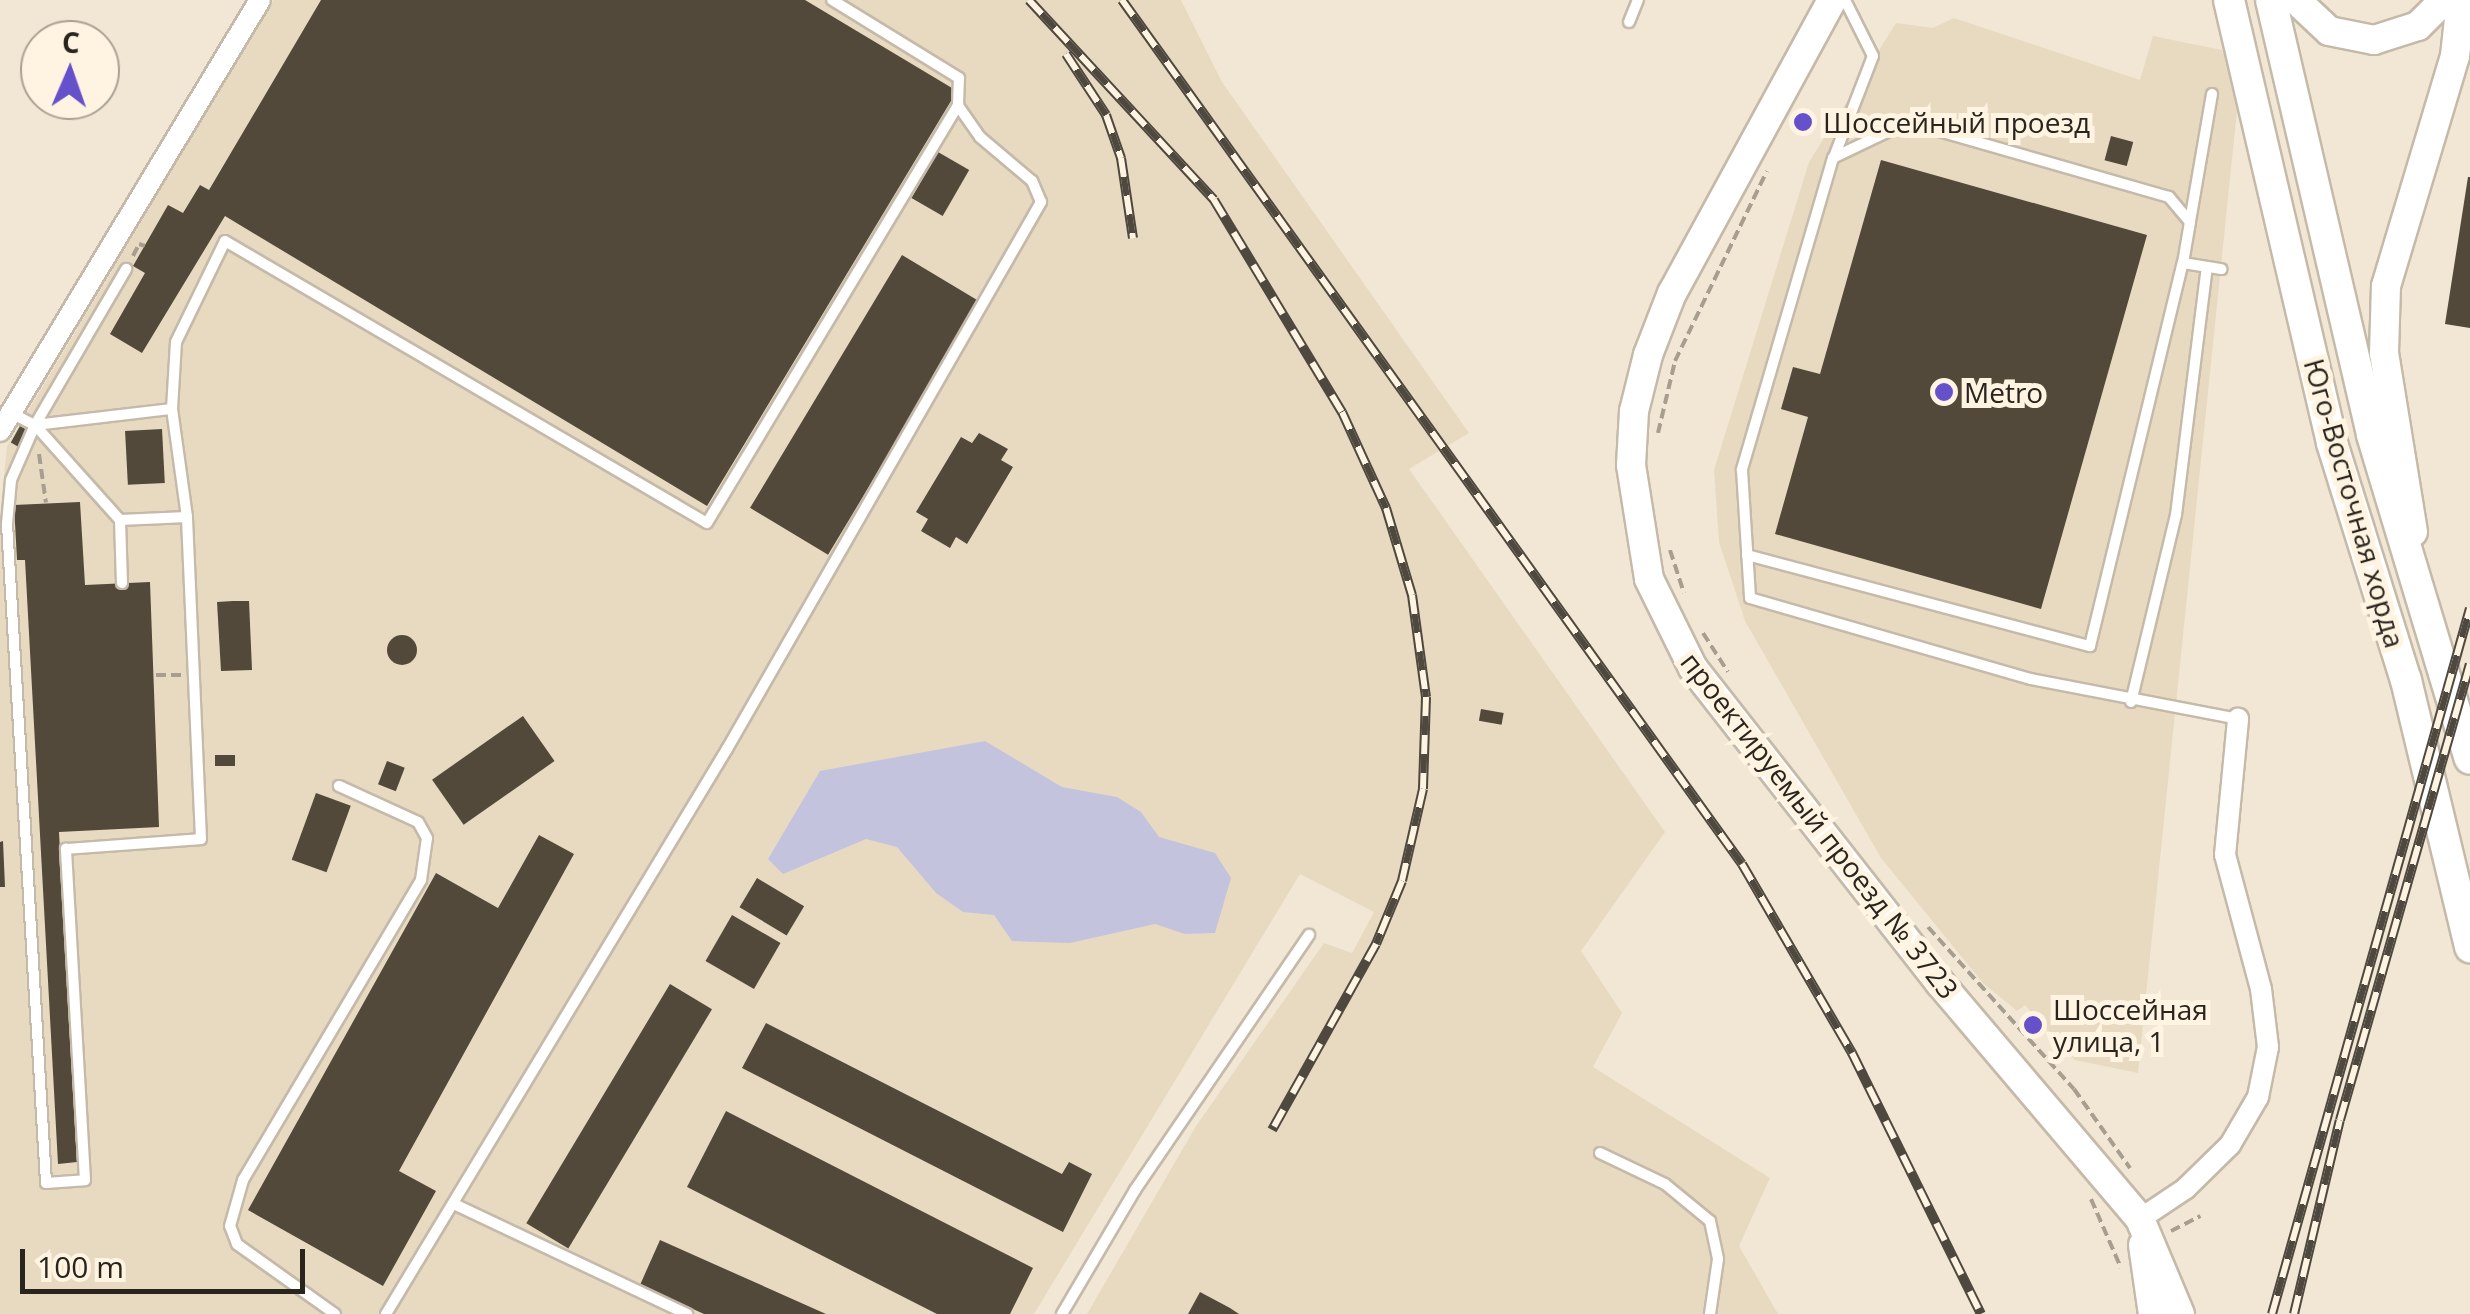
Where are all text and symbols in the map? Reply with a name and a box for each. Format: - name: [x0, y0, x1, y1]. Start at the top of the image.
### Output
- north arrow: [20, 20, 120, 120]
- text: С: [61, 23, 81, 61]
- place label: Шоссейный проезд: [1823, 105, 2090, 139]
- marker: Шоссейный проезд: [1792, 111, 1814, 133]
- street label: Юго-Восточная хорда: [2298, 355, 2412, 651]
- place label: Metro: [1964, 375, 2043, 409]
- marker: Metro: [1933, 381, 1955, 403]
- street label: проектируемый проезд № 3723: [1674, 645, 1966, 1005]
- place label: Шоссейная улица, 1: [2053, 992, 2208, 1058]
- marker: Шоссейная улица, 1: [2022, 1014, 2044, 1036]
- scale bar: [25, 1229, 310, 1291]
- text: 100 m: [37, 1246, 124, 1287]

